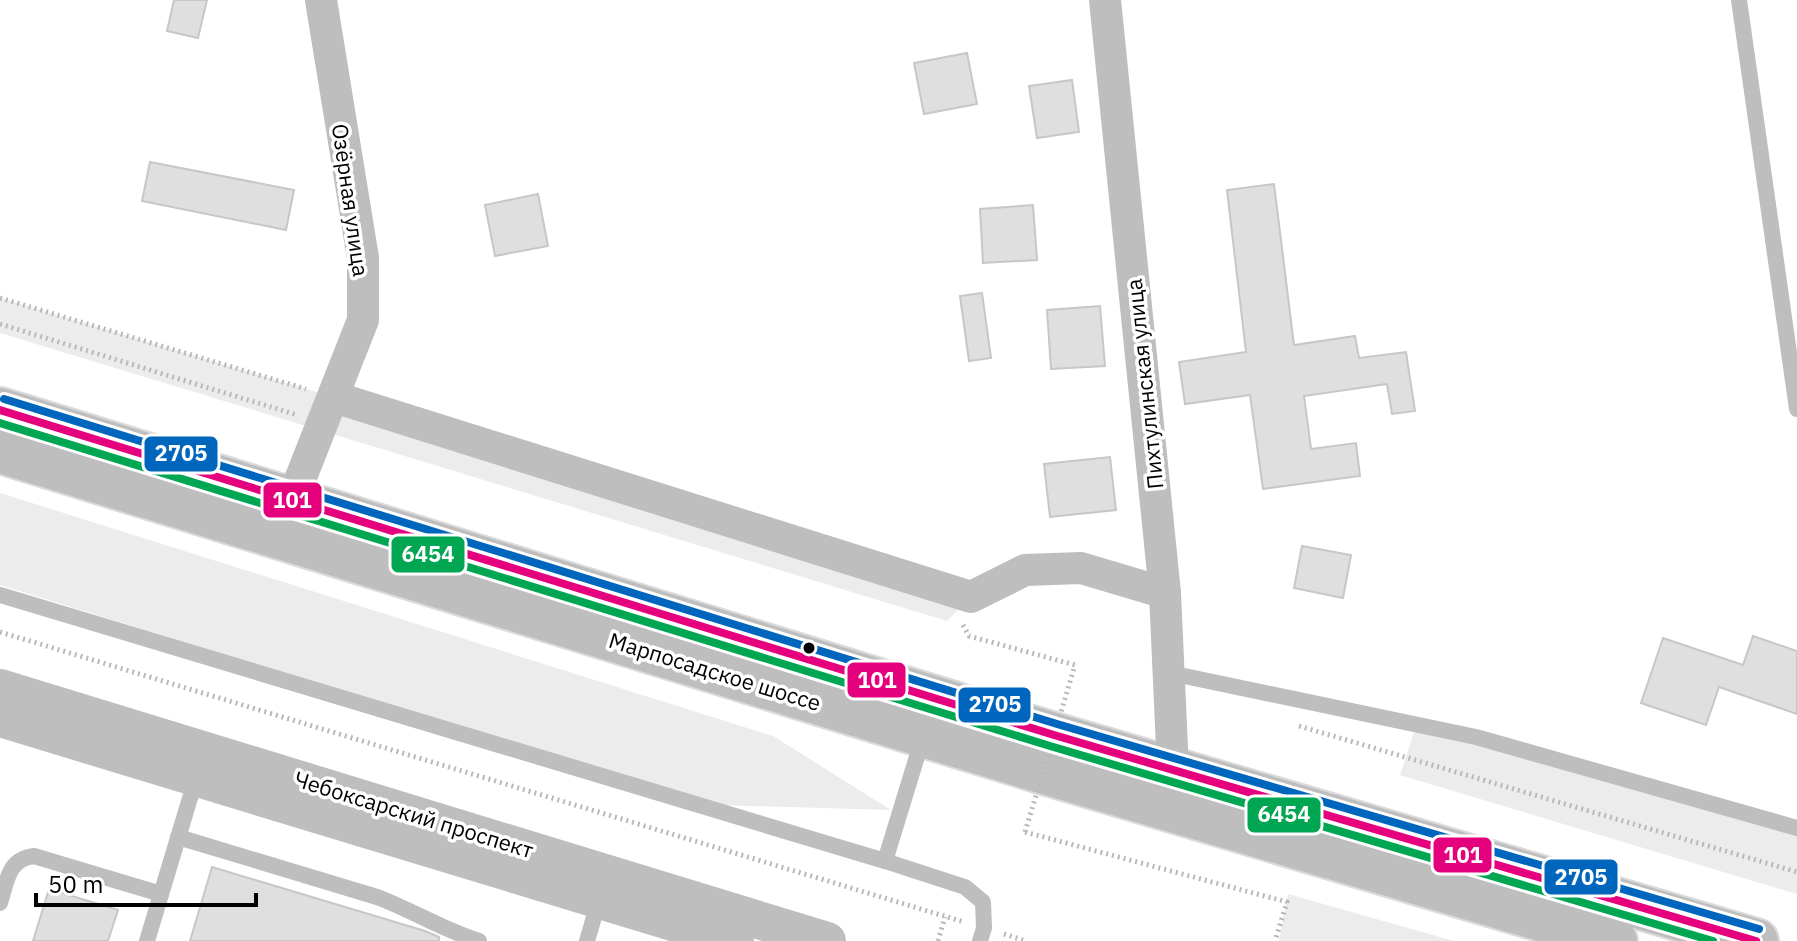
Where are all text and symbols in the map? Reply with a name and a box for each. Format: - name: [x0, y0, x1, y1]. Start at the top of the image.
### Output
- street label: Озёрная улица: [326, 122, 376, 279]
- street label: Пихтулинская улица: [1119, 277, 1169, 491]
- line badge: 2705: [143, 435, 219, 473]
- text: 2705: [155, 438, 207, 467]
- line badge: 101: [262, 481, 323, 519]
- text: 101: [272, 485, 312, 514]
- line badge: 6454: [390, 535, 466, 574]
- text: 6454: [402, 539, 454, 568]
- street label: Марпосадское шоссе: [606, 625, 824, 717]
- unlabelled marker: [801, 640, 817, 656]
- line badge: 101: [846, 661, 907, 699]
- text: 101: [857, 665, 897, 694]
- line badge: 2705: [957, 686, 1032, 724]
- text: 2705: [969, 689, 1021, 718]
- street label: Чебоксарский проспект: [291, 764, 537, 864]
- line badge: 6454: [1246, 796, 1322, 834]
- text: 6454: [1258, 799, 1310, 828]
- line badge: 101: [1432, 836, 1493, 874]
- text: 101: [1443, 840, 1483, 869]
- scale bar: [36, 857, 256, 907]
- line badge: 2705: [1543, 858, 1619, 896]
- text: 2705: [1555, 862, 1607, 891]
- text: 50 m: [48, 868, 103, 900]

